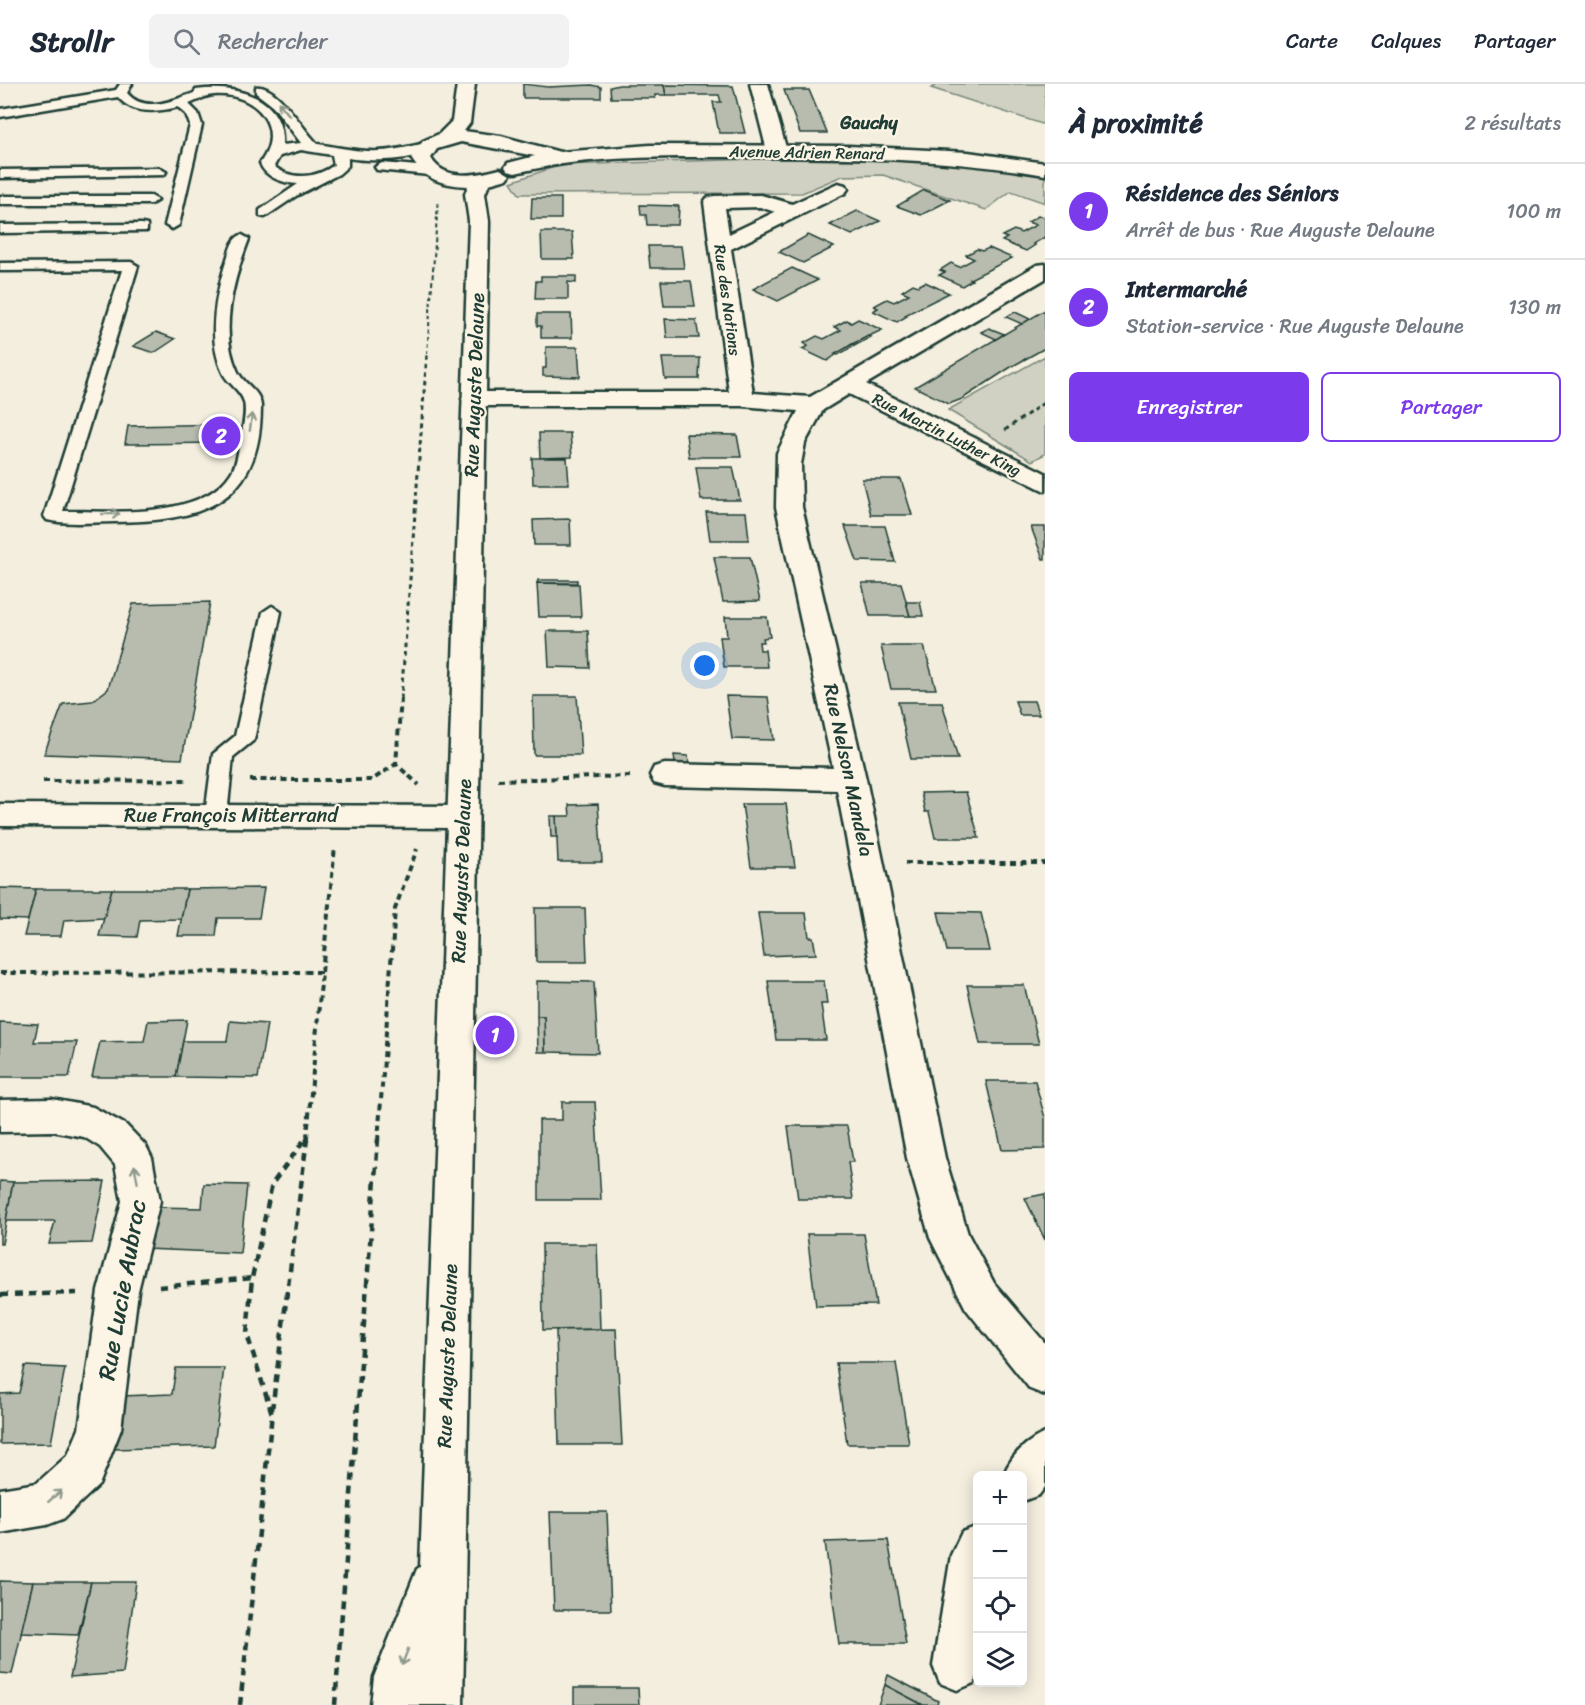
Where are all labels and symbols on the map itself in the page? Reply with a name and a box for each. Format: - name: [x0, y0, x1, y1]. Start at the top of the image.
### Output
- one-way arrow: [277, 101, 290, 117]
- district label: Gauchy: [839, 107, 899, 139]
- street label: Avenue Adrien Renard: [728, 137, 886, 168]
- street label: Rue des Nations: [705, 242, 750, 358]
- street label: Rue Auguste Delaune: [454, 292, 495, 478]
- street label: Rue Martin Luther King: [867, 384, 1026, 485]
- one-way arrow: [245, 412, 256, 432]
- pin: 2: [202, 414, 240, 458]
- one-way arrow: [101, 509, 121, 520]
- your location: [690, 651, 719, 680]
- street label: Rue Nelson Mandela: [813, 680, 884, 860]
- street label: Rue Auguste Delaune: [441, 778, 482, 964]
- street label: Rue François Mitterrand: [124, 798, 339, 833]
- pin: 1: [476, 1012, 514, 1058]
- one-way arrow: [130, 1165, 141, 1185]
- street label: Rue Lucie Aubrac: [85, 1197, 159, 1383]
- street label: Rue Auguste Delaune: [427, 1263, 468, 1449]
- one-way arrow: [47, 1489, 63, 1502]
- one-way arrow: [399, 1647, 410, 1666]

